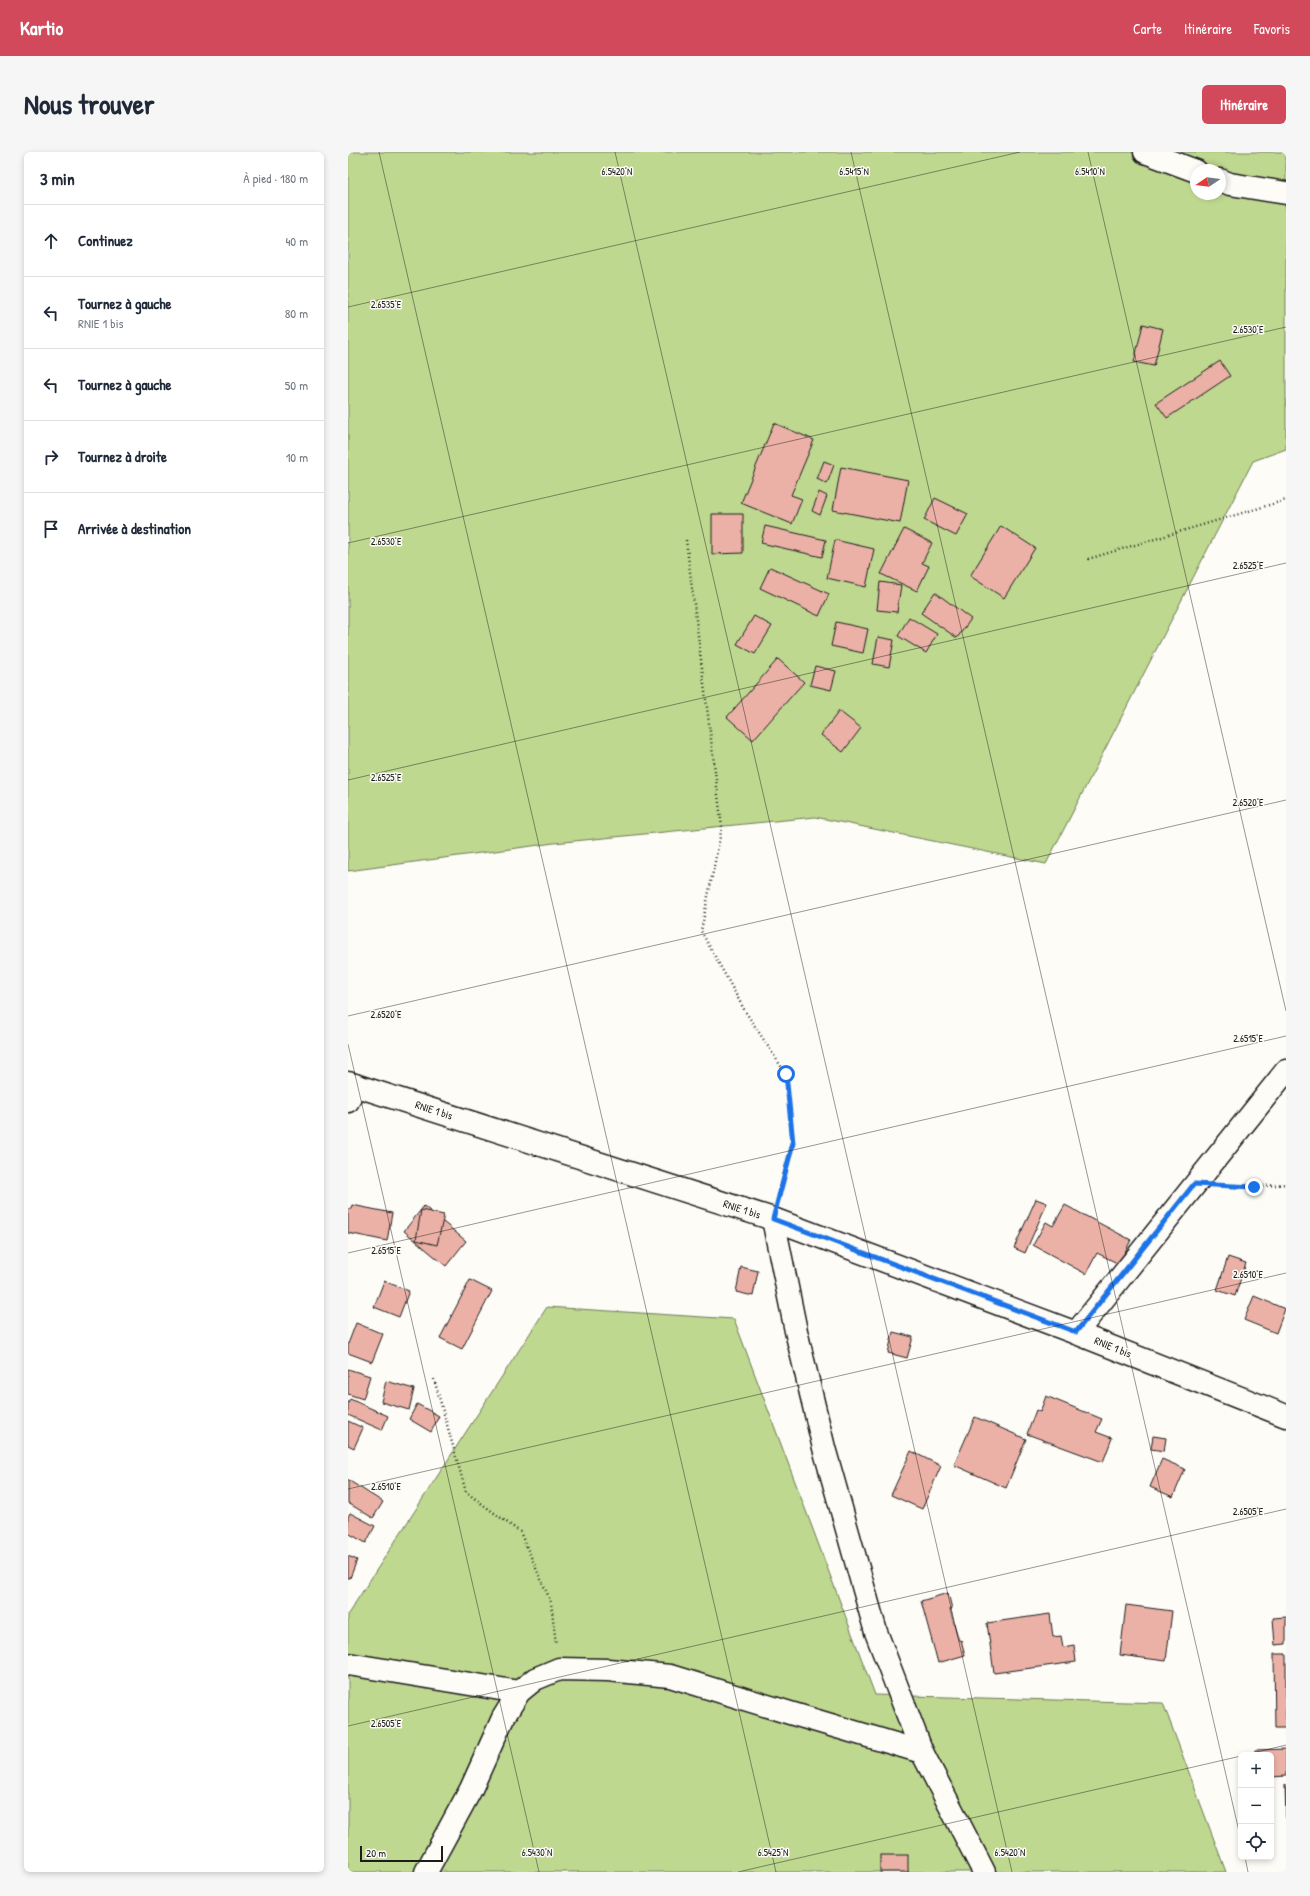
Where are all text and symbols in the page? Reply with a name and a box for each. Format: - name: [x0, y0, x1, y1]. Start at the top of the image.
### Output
- text: Kartio: [20, 15, 63, 41]
- text: Carte: [1133, 19, 1162, 38]
- text: Itinéraire: [1184, 19, 1232, 38]
- text: Favoris: [1254, 19, 1290, 38]
- text: Nous trouver: [24, 85, 155, 123]
- button: Itinéraire: [1202, 85, 1286, 124]
- north arrow: [1190, 164, 1226, 200]
- text: 6.5420°N: [602, 165, 632, 178]
- text: 6.5415°N: [839, 165, 869, 178]
- text: 6.5410°N: [1075, 165, 1105, 178]
- text: 3 min: [40, 167, 75, 190]
- text: À pied · 180 m: [243, 169, 308, 187]
- icon: ahead: [40, 230, 62, 252]
- text: Continuez: [78, 230, 133, 251]
- text: 40 m: [285, 232, 308, 250]
- text: Tournez à gauche: [78, 293, 171, 314]
- text: 2.6535°E: [371, 298, 402, 311]
- icon: left: [40, 302, 62, 324]
- text: 80 m: [285, 304, 308, 322]
- text: RNIE 1 bis: [78, 314, 124, 332]
- text: 2.6530°E: [1233, 323, 1264, 336]
- icon: left: [40, 374, 62, 396]
- text: Tournez à gauche: [78, 374, 171, 395]
- text: 50 m: [285, 376, 308, 394]
- icon: right: [40, 446, 62, 468]
- text: Tournez à droite: [78, 446, 167, 467]
- text: 10 m: [286, 448, 308, 466]
- icon: arrive: [40, 518, 62, 540]
- text: Arrivée à destination: [78, 518, 191, 539]
- text: 2.6530°E: [371, 535, 402, 548]
- text: 2.6525°E: [1233, 559, 1264, 572]
- text: 2.6525°E: [371, 771, 402, 784]
- text: 2.6520°E: [1233, 796, 1264, 809]
- text: 2.6520°E: [371, 1008, 402, 1021]
- text: 2.6515°E: [1233, 1032, 1263, 1045]
- route start: [777, 1065, 795, 1083]
- street label: RNIE 1 bis: [413, 1097, 455, 1123]
- route end: [1245, 1178, 1263, 1196]
- street label: RNIE 1 bis: [721, 1196, 763, 1222]
- text: 2.6515°E: [371, 1244, 401, 1257]
- text: 2.6510°E: [1233, 1268, 1264, 1281]
- street label: RNIE 1 bis: [1092, 1333, 1134, 1361]
- text: 2.6510°E: [371, 1480, 402, 1493]
- text: 2.6505°E: [1233, 1505, 1264, 1518]
- text: 2.6505°E: [371, 1717, 402, 1730]
- map controls: [1238, 1752, 1274, 1860]
- button: +: [1238, 1752, 1274, 1788]
- button: −: [1238, 1788, 1274, 1824]
- button: locate: [1238, 1824, 1274, 1860]
- scale bar: [360, 1844, 443, 1863]
- text: 20 m: [366, 1846, 386, 1860]
- text: 6.5430°N: [522, 1846, 552, 1859]
- text: 6.5425°N: [758, 1846, 788, 1859]
- text: 6.5420°N: [995, 1846, 1025, 1859]

